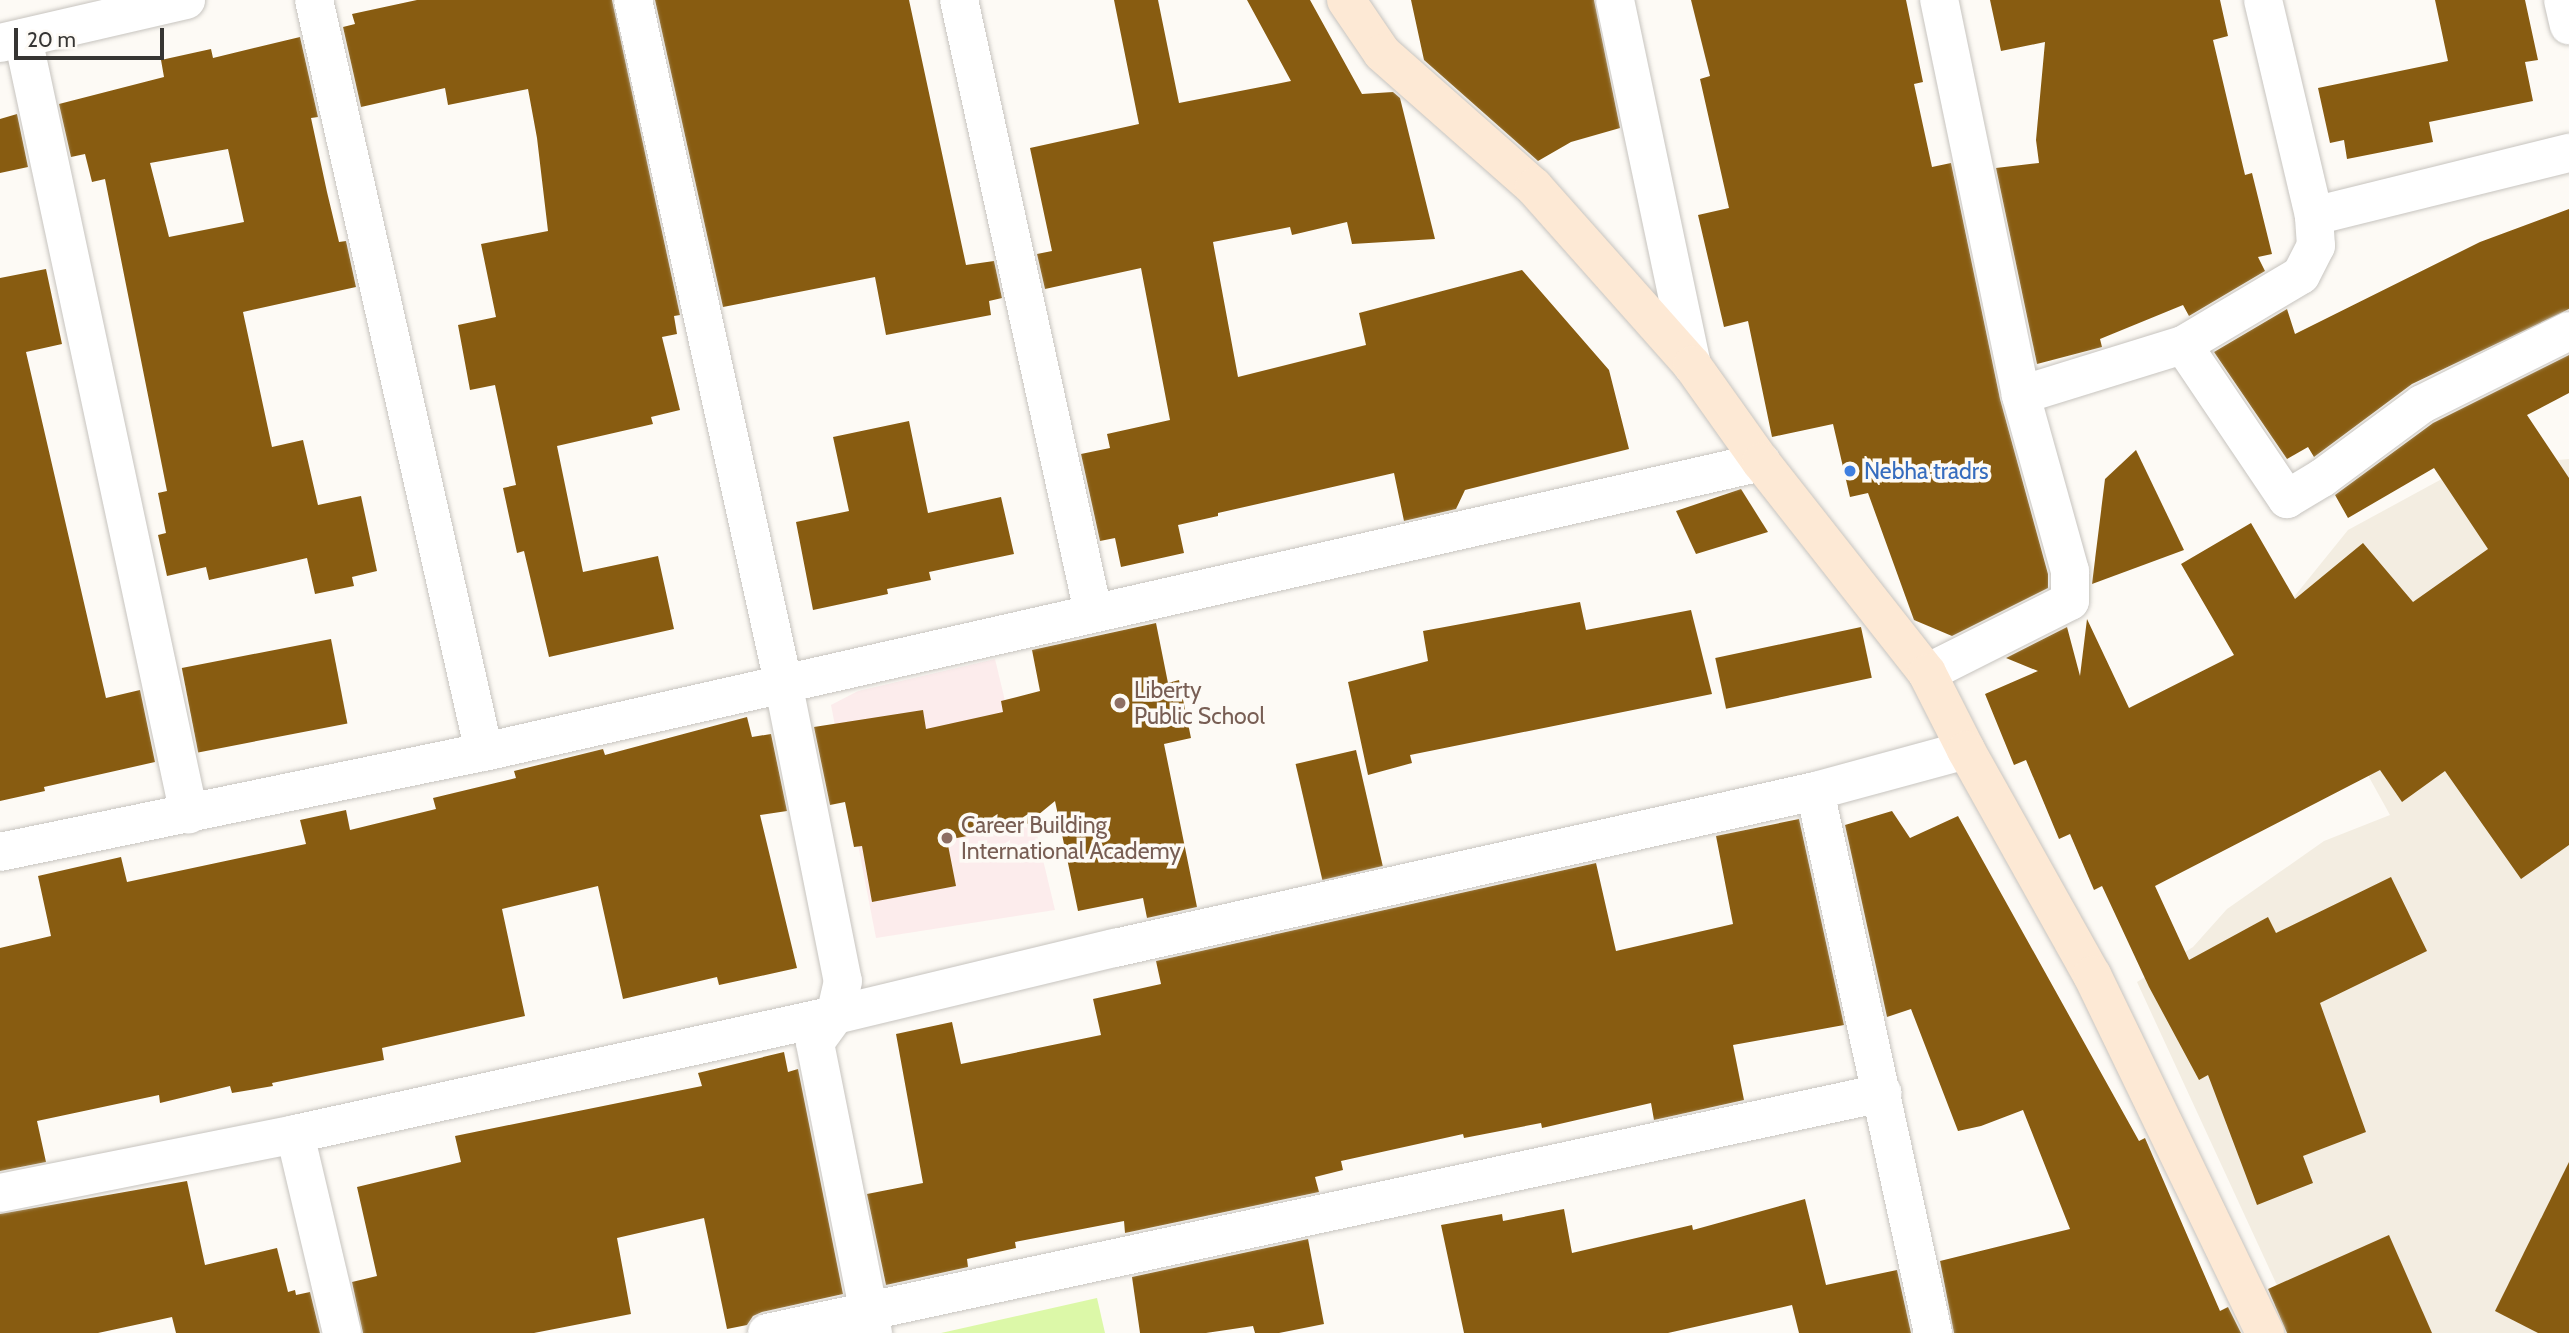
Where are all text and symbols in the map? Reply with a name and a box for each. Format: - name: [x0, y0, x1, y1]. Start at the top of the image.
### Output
- scale bar: [18, 14, 168, 58]
- text: 20 m: [27, 27, 76, 52]
- place label: Nebha tradrs: [1864, 457, 1989, 485]
- marker: Nebha tradrs: [1842, 463, 1858, 479]
- place label: Liberty Public School: [1134, 676, 1265, 730]
- marker: Liberty Public School: [1112, 695, 1128, 711]
- place label: Career Building International Academy: [961, 811, 1181, 865]
- marker: Career Building International Academy: [939, 830, 955, 846]

